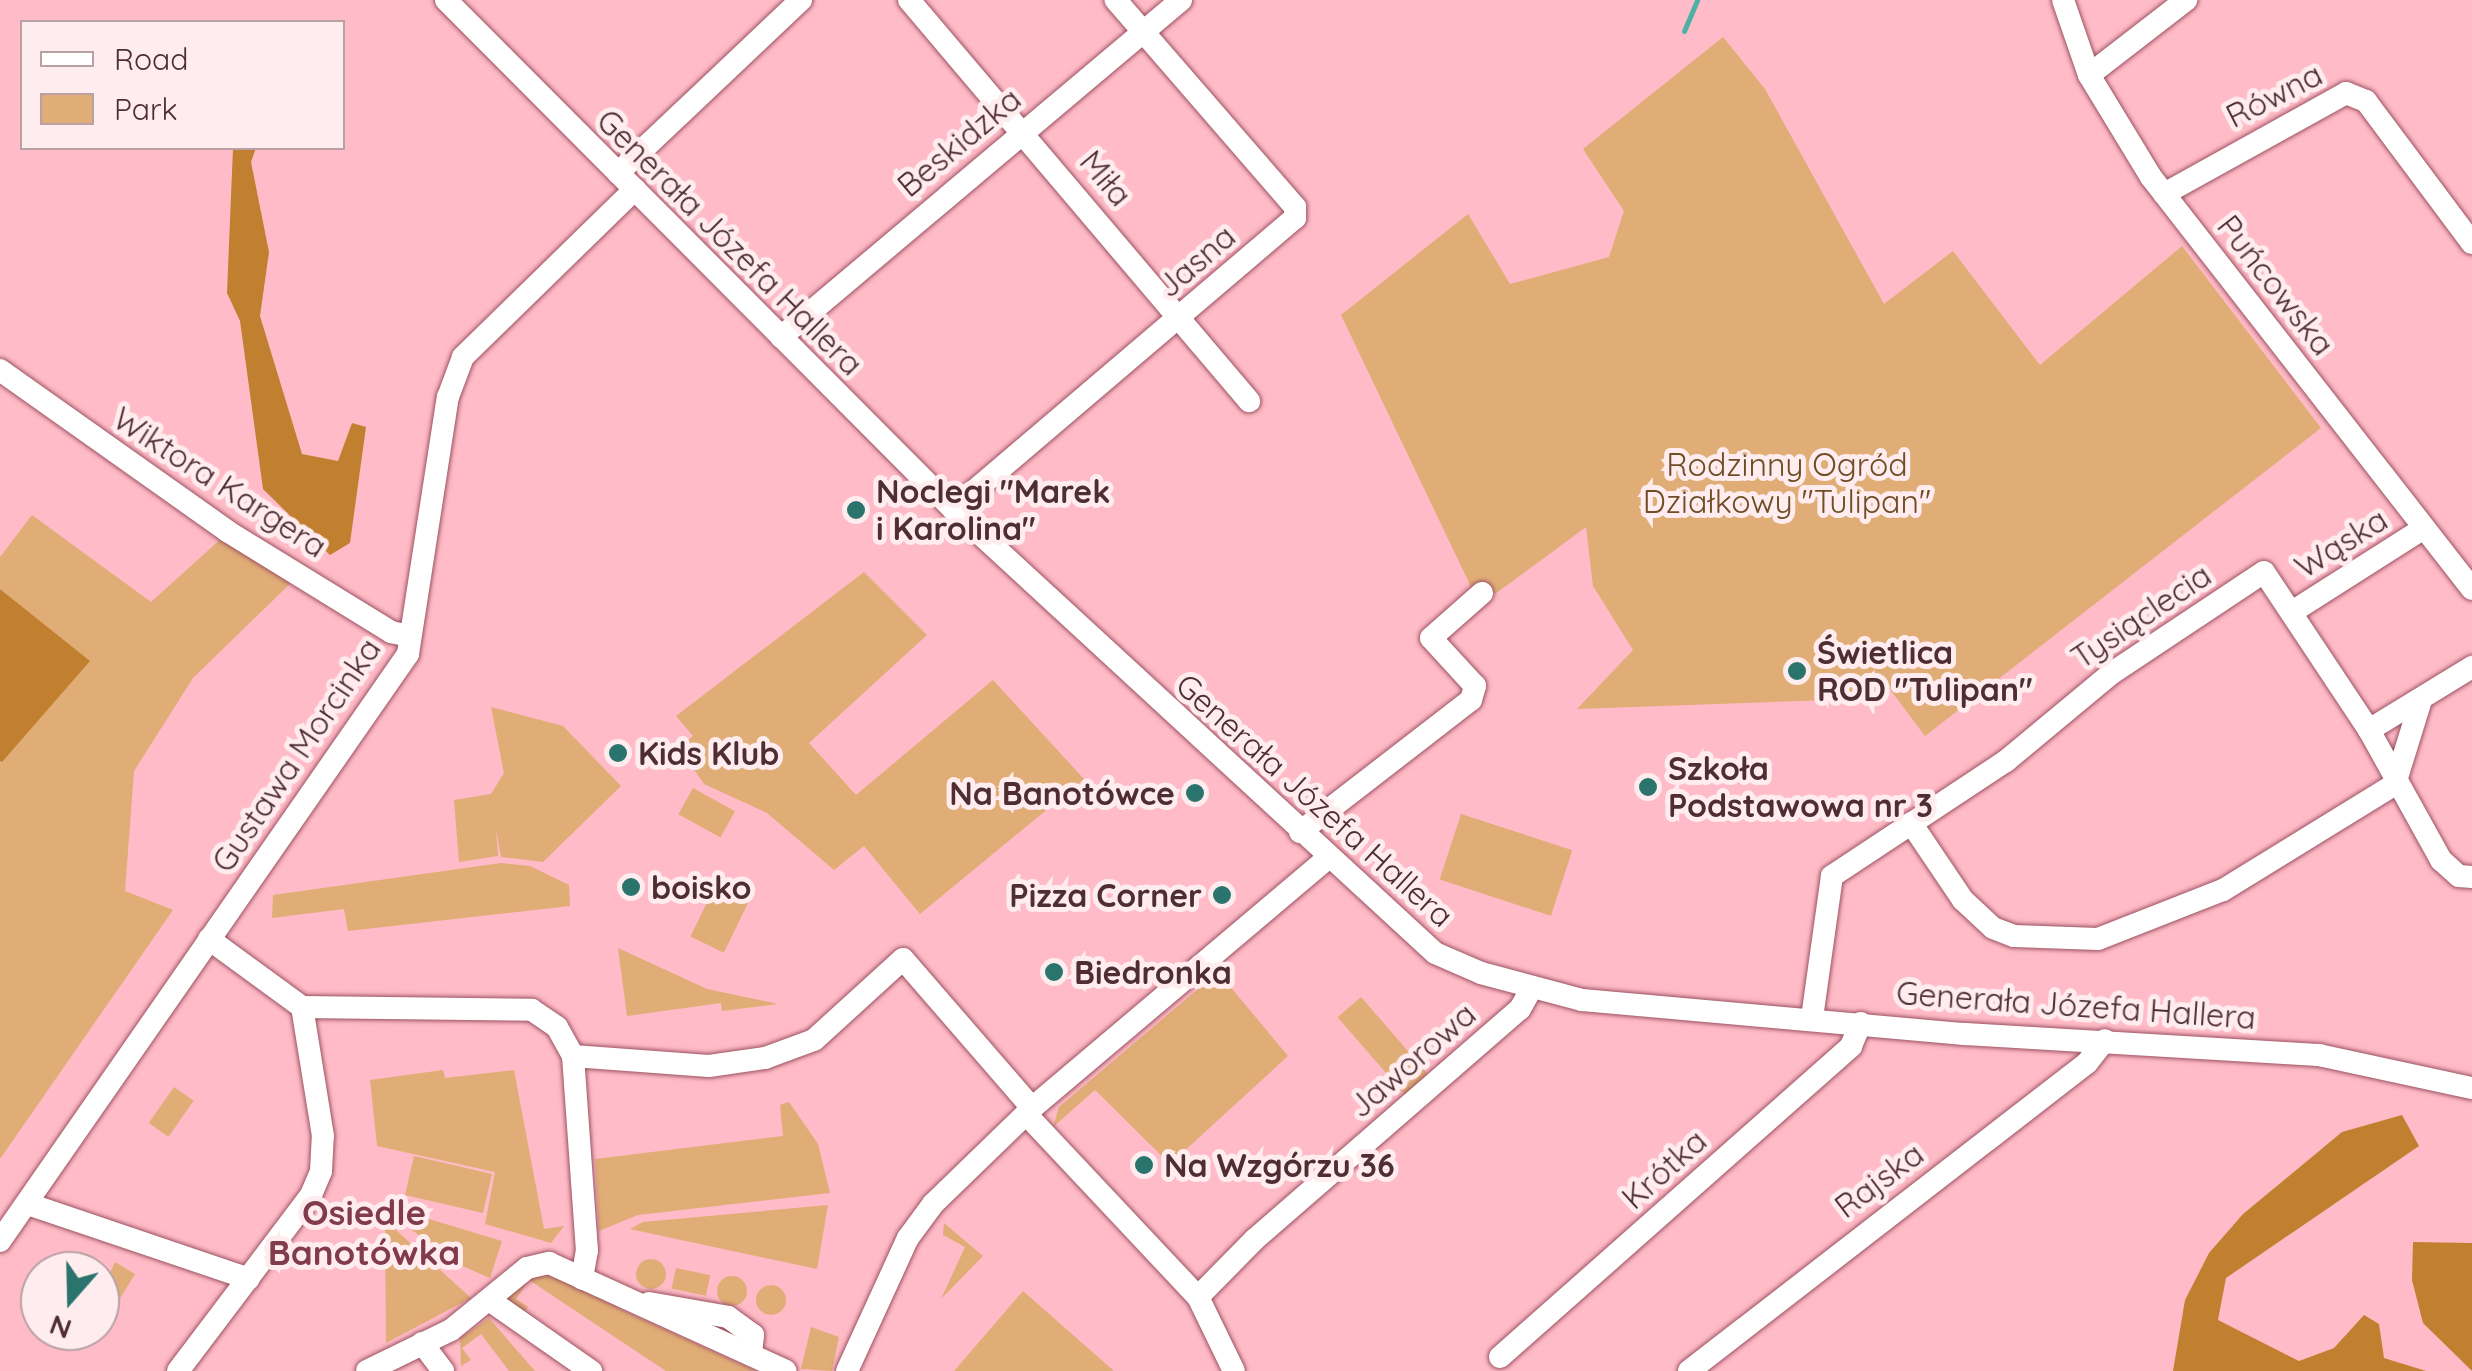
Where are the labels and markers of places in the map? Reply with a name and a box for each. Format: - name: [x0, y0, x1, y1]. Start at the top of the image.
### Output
- place label: Noclegi "Marek i Karolina": [876, 473, 1110, 548]
- marker: Noclegi "Marek i Karolina": [845, 499, 867, 521]
- place label: Świetlica ROD "Tulipan": [1817, 634, 2033, 709]
- marker: Świetlica ROD "Tulipan": [1786, 660, 1808, 682]
- place label: Kids Klub: [638, 734, 779, 772]
- marker: Kids Klub: [607, 742, 629, 764]
- place label: Szkoła Podstawowa nr 3: [1668, 750, 1933, 825]
- place label: Na Banotówce: [949, 774, 1175, 812]
- marker: Szkoła Podstawowa nr 3: [1637, 776, 1659, 798]
- marker: Na Banotówce: [1184, 782, 1206, 804]
- place label: boisko: [651, 868, 752, 906]
- marker: boisko: [620, 876, 642, 898]
- place label: Pizza Corner: [1009, 876, 1202, 914]
- marker: Pizza Corner: [1211, 884, 1233, 906]
- place label: Biedronka: [1074, 953, 1232, 991]
- marker: Biedronka: [1043, 961, 1065, 983]
- place label: Na Wzgórzu 36: [1164, 1146, 1395, 1184]
- marker: Na Wzgórzu 36: [1133, 1154, 1155, 1176]

